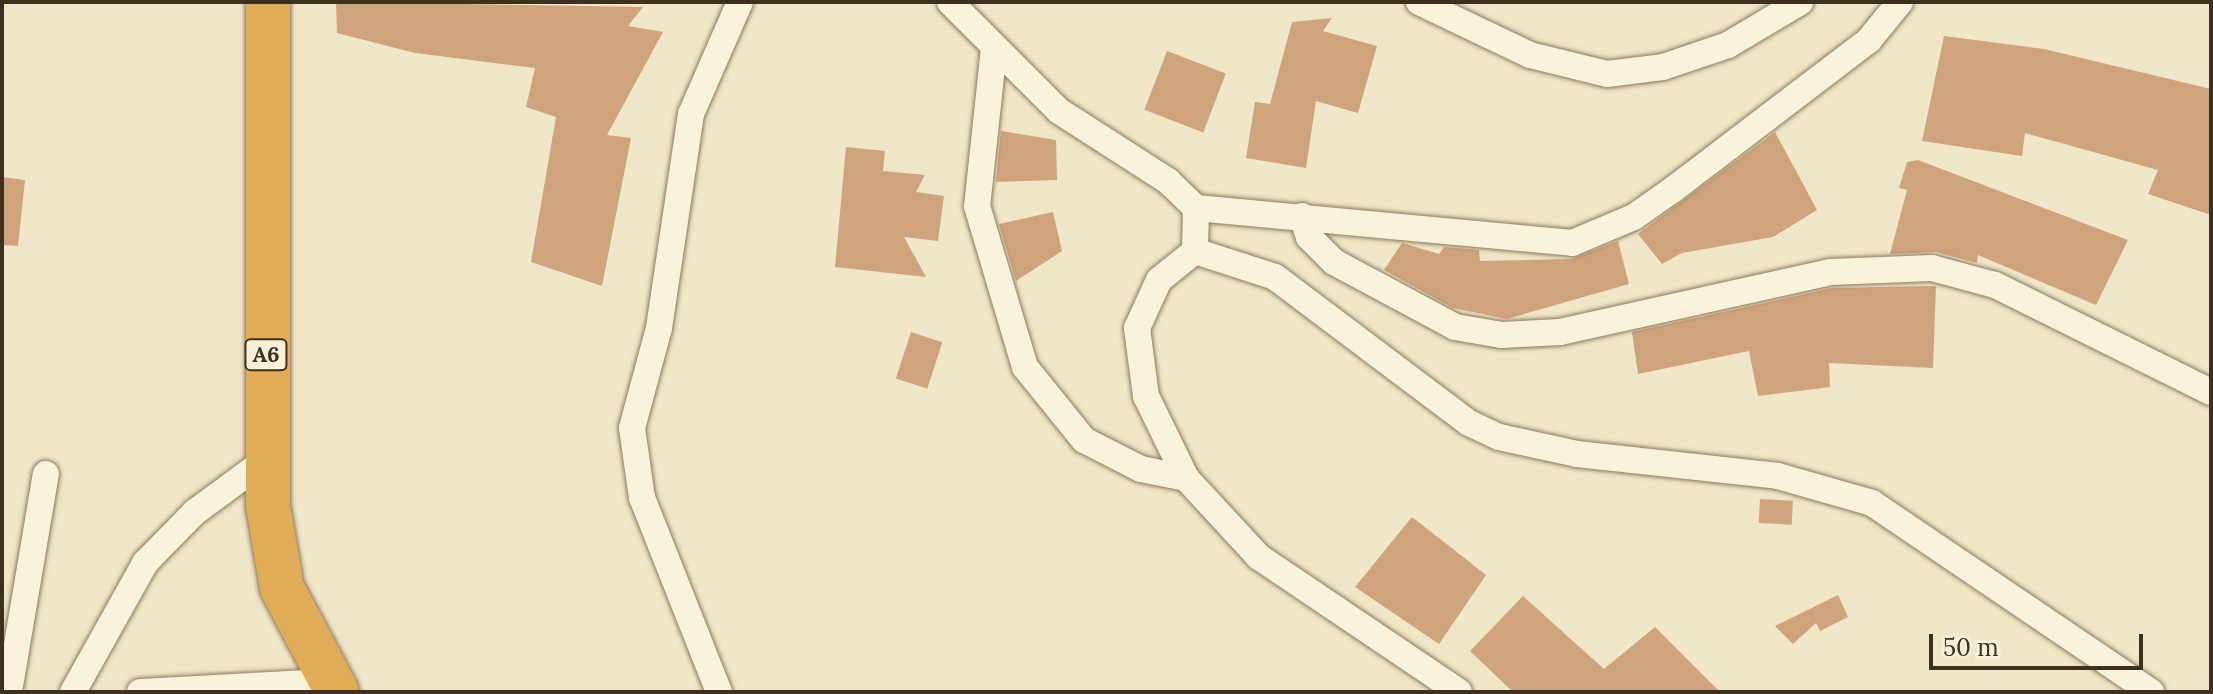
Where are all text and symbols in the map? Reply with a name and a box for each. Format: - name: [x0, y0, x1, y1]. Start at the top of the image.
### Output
- road number: A6: [244, 337, 288, 373]
- scale bar: [1933, 618, 2147, 668]
- text: 50 m: [1943, 632, 1999, 663]

